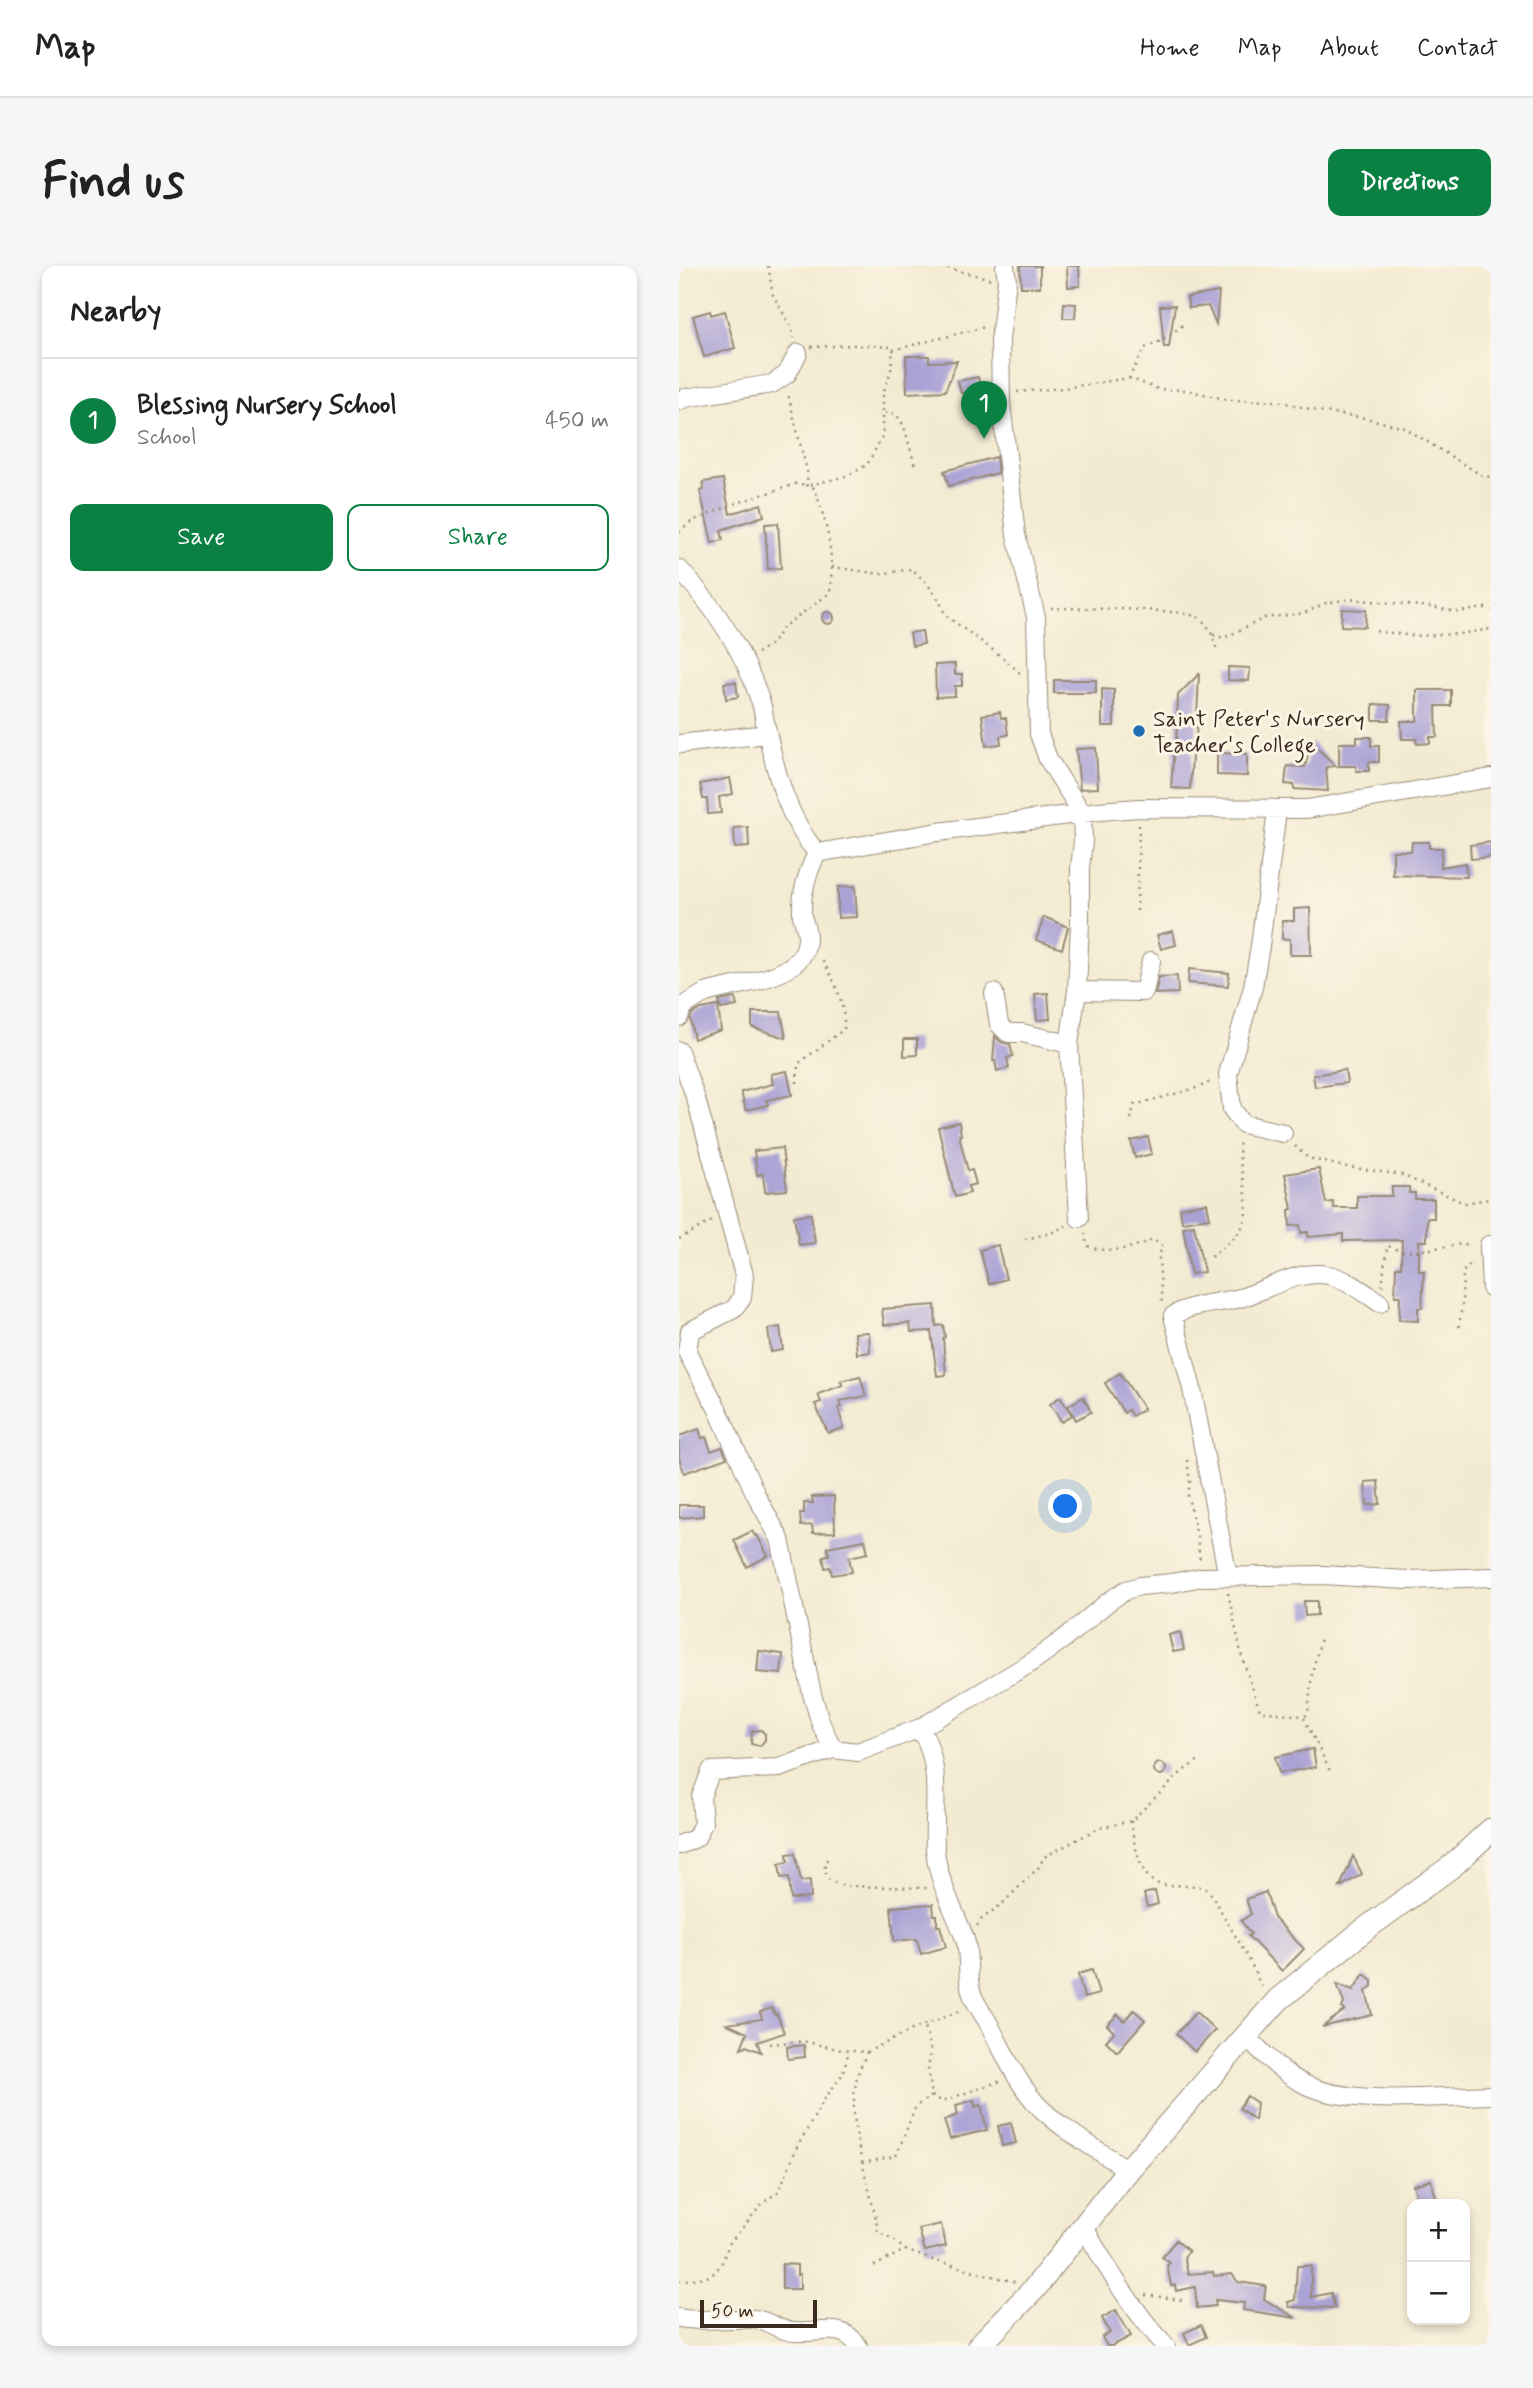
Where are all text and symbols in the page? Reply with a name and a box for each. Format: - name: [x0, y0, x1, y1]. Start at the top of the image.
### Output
- text: Map: [35, 26, 95, 70]
- text: Home: [1140, 33, 1200, 64]
- text: Map: [1238, 33, 1282, 64]
- text: About: [1320, 33, 1379, 64]
- text: Contact: [1417, 33, 1498, 64]
- button: Directions: [1328, 149, 1491, 216]
- text: Find us: [42, 150, 185, 215]
- text: Nearby: [70, 292, 161, 331]
- pin: 1: [961, 381, 1007, 439]
- text: Blessing Nursery School: [137, 389, 397, 423]
- text: 1: [88, 406, 98, 436]
- text: 450 m: [545, 406, 609, 436]
- text: School: [137, 423, 197, 453]
- button: Save: [70, 504, 333, 571]
- button: Share: [347, 504, 609, 571]
- place label: Saint Peter's Nursery Teacher's College: [1153, 705, 1365, 763]
- marker: Saint Peter's Nursery Teacher's College: [1131, 723, 1147, 739]
- your location: [1048, 1489, 1082, 1523]
- map controls: [1407, 2199, 1470, 2325]
- button: +: [1407, 2199, 1470, 2262]
- button: −: [1407, 2262, 1470, 2325]
- scale bar: [700, 2297, 817, 2329]
- text: 50 m: [711, 2299, 754, 2324]

